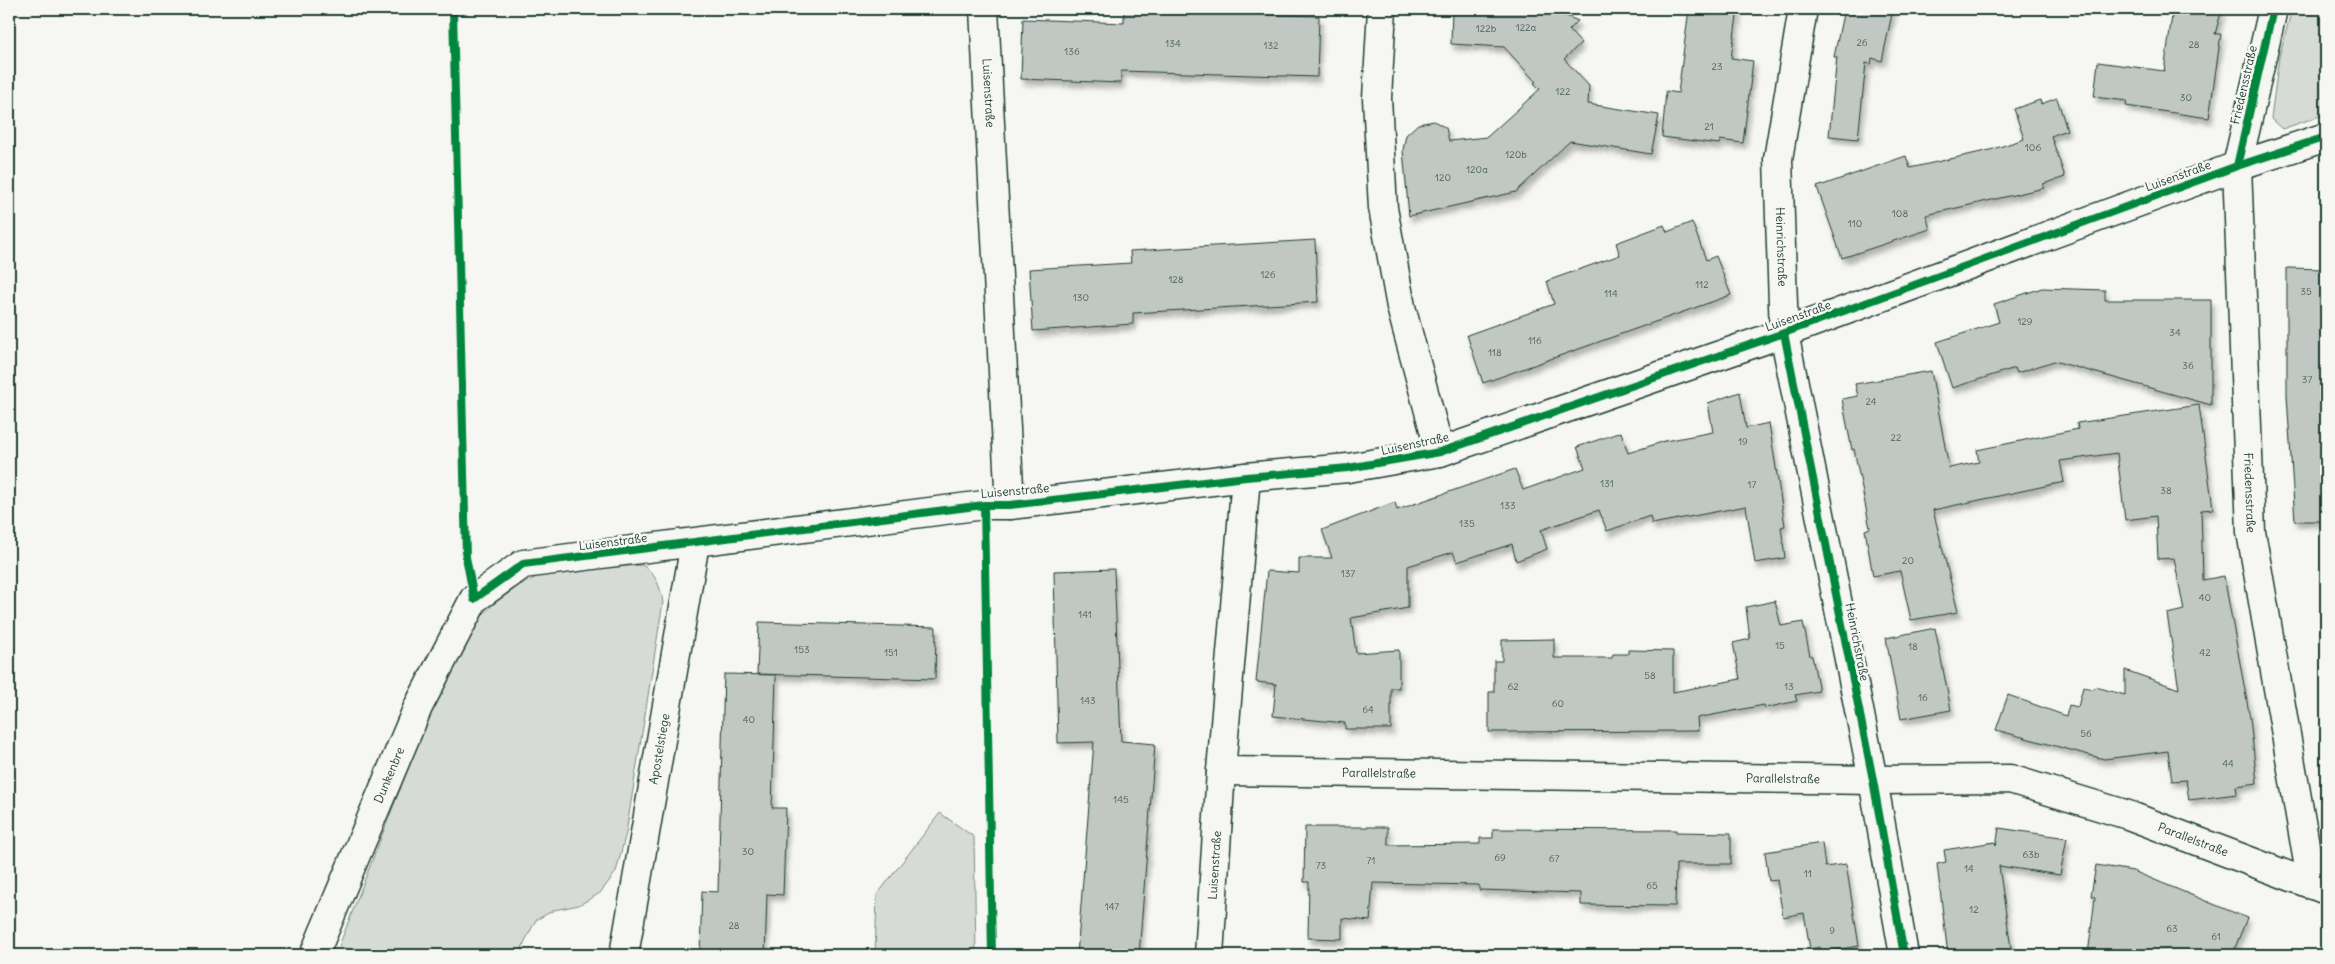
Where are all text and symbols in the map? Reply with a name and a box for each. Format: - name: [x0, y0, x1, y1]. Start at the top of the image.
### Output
- house number: 122a: [1516, 21, 1537, 34]
- house number: 122b: [1476, 22, 1497, 35]
- house number: 26: [1856, 36, 1868, 49]
- house number: 134: [1165, 37, 1181, 50]
- house number: 28: [2188, 38, 2200, 51]
- house number: 132: [1263, 39, 1279, 52]
- street label: Friedensstraße: [2227, 44, 2260, 126]
- house number: 136: [1064, 45, 1080, 58]
- street label: Luisenstraße: [980, 58, 998, 128]
- house number: 23: [1711, 60, 1723, 73]
- house number: 122: [1556, 85, 1571, 98]
- house number: 30: [2180, 91, 2192, 104]
- house number: 21: [1704, 120, 1714, 133]
- house number: 106: [2025, 141, 2041, 154]
- house number: 120b: [1505, 148, 1527, 161]
- street label: Luisenstraße: [2143, 157, 2213, 194]
- house number: 120a: [1466, 163, 1488, 176]
- house number: 120: [1435, 171, 1451, 184]
- street label: Heinrichstraße: [1773, 207, 1790, 287]
- house number: 108: [1892, 207, 1908, 220]
- house number: 110: [1848, 217, 1862, 230]
- house number: 126: [1260, 268, 1276, 281]
- house number: 128: [1168, 273, 1184, 286]
- house number: 112: [1695, 278, 1709, 291]
- house number: 35: [2300, 285, 2312, 298]
- house number: 114: [1604, 287, 1618, 300]
- house number: 130: [1073, 291, 1089, 304]
- street label: Luisenstraße: [1763, 297, 1833, 334]
- house number: 129: [2017, 315, 2033, 328]
- house number: 34: [2169, 326, 2181, 339]
- house number: 116: [1528, 334, 1542, 347]
- house number: 118: [1488, 346, 1502, 359]
- house number: 36: [2182, 359, 2194, 372]
- house number: 37: [2302, 373, 2312, 386]
- house number: 24: [1865, 395, 1877, 408]
- street label: Luisenstraße: [1380, 429, 1450, 458]
- house number: 22: [1891, 431, 1902, 444]
- house number: 19: [1738, 435, 1748, 448]
- street label: Friedensstraße: [2241, 452, 2259, 533]
- house number: 131: [1600, 477, 1614, 490]
- house number: 17: [1748, 478, 1757, 491]
- street label: Luisenstraße: [980, 480, 1050, 501]
- house number: 38: [2160, 484, 2172, 497]
- house number: 133: [1500, 499, 1516, 512]
- house number: 135: [1459, 517, 1475, 530]
- street label: Luisenstraße: [578, 530, 648, 553]
- house number: 20: [1902, 554, 1914, 567]
- house number: 137: [1341, 567, 1355, 580]
- house number: 40: [2199, 591, 2211, 604]
- street label: Heinrichstraße: [1843, 602, 1872, 682]
- house number: 141: [1078, 608, 1092, 621]
- house number: 15: [1775, 639, 1785, 652]
- house number: 18: [1908, 640, 1918, 653]
- house number: 153: [794, 643, 810, 656]
- house number: 151: [884, 646, 898, 659]
- house number: 42: [2199, 646, 2211, 659]
- house number: 58: [1644, 669, 1656, 682]
- house number: 62: [1507, 680, 1519, 693]
- house number: 13: [1784, 680, 1794, 693]
- house number: 16: [1918, 691, 1928, 704]
- house number: 143: [1080, 694, 1096, 707]
- house number: 60: [1552, 697, 1564, 710]
- house number: 64: [1362, 703, 1374, 716]
- street label: Apostelstiege: [646, 712, 672, 786]
- house number: 40: [743, 713, 755, 726]
- house number: 56: [2080, 727, 2092, 740]
- street label: Dunkenbre: [371, 745, 407, 805]
- house number: 44: [2222, 757, 2234, 770]
- street label: Parallelstraße: [1342, 765, 1416, 781]
- street label: Parallelstraße: [1746, 770, 1820, 786]
- house number: 145: [1113, 793, 1129, 806]
- street label: Parallelstraße: [2156, 819, 2231, 859]
- street label: Luisenstraße: [1205, 830, 1224, 900]
- house number: 30: [742, 845, 754, 858]
- house number: 63b: [2023, 848, 2040, 861]
- house number: 69: [1494, 851, 1506, 864]
- house number: 67: [1549, 852, 1559, 865]
- house number: 71: [1367, 854, 1375, 867]
- house number: 73: [1316, 859, 1327, 872]
- house number: 14: [1964, 862, 1974, 875]
- house number: 11: [1804, 867, 1812, 880]
- house number: 65: [1646, 879, 1658, 892]
- house number: 147: [1105, 900, 1119, 913]
- house number: 12: [1969, 903, 1979, 916]
- house number: 28: [728, 919, 740, 932]
- house number: 63: [2166, 922, 2178, 935]
- house number: 9: [1829, 924, 1835, 937]
- house number: 61: [2211, 930, 2221, 943]

